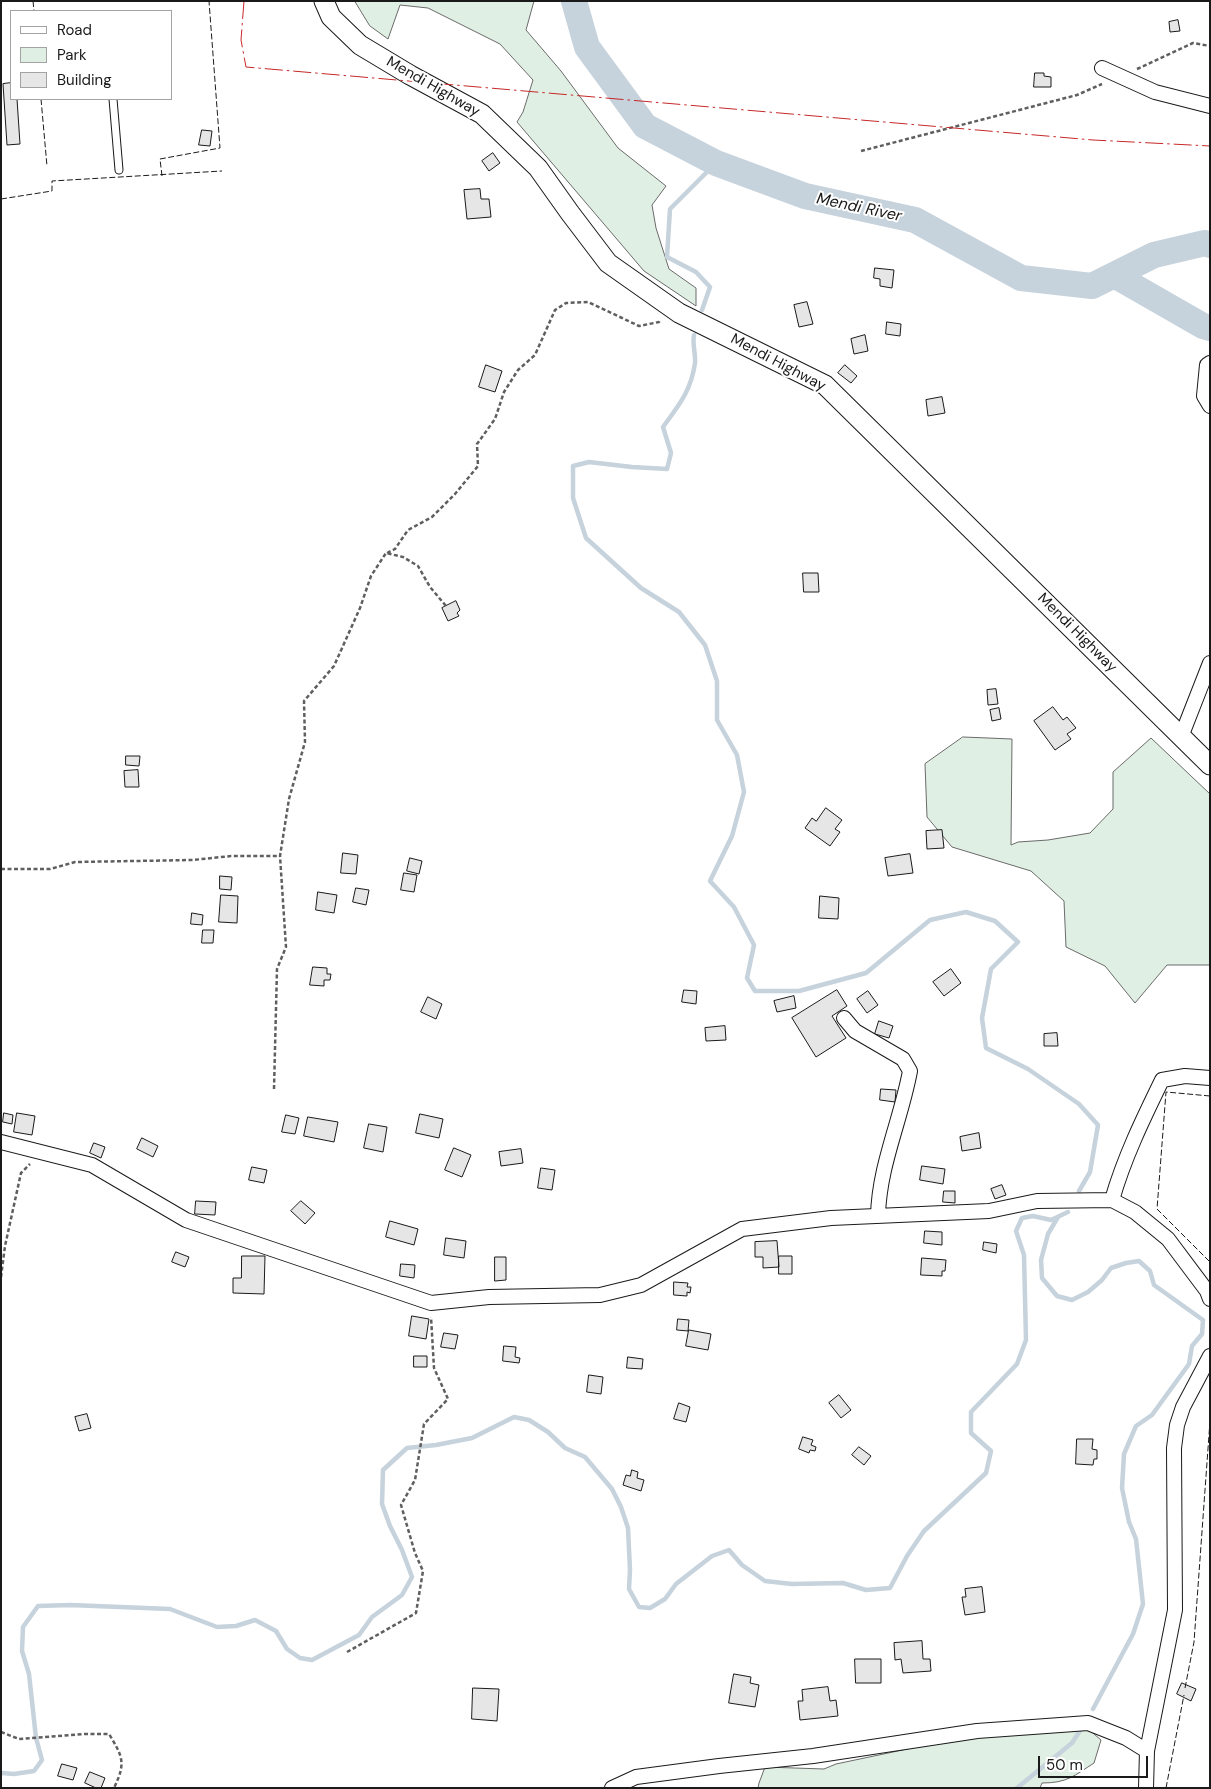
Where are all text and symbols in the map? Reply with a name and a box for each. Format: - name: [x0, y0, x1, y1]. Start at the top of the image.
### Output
- legend: [10, 10, 172, 100]
- text: Road: [57, 20, 92, 40]
- text: Park: [57, 45, 87, 65]
- street label: Mendi Highway: [383, 53, 483, 121]
- text: Building: [57, 70, 112, 90]
- water label: Mendi River: [815, 190, 903, 226]
- street label: Mendi Highway: [727, 330, 829, 396]
- street label: Mendi Highway: [1034, 590, 1120, 676]
- scale bar: [1041, 1746, 1151, 1778]
- text: 50 m: [1046, 1755, 1083, 1775]

